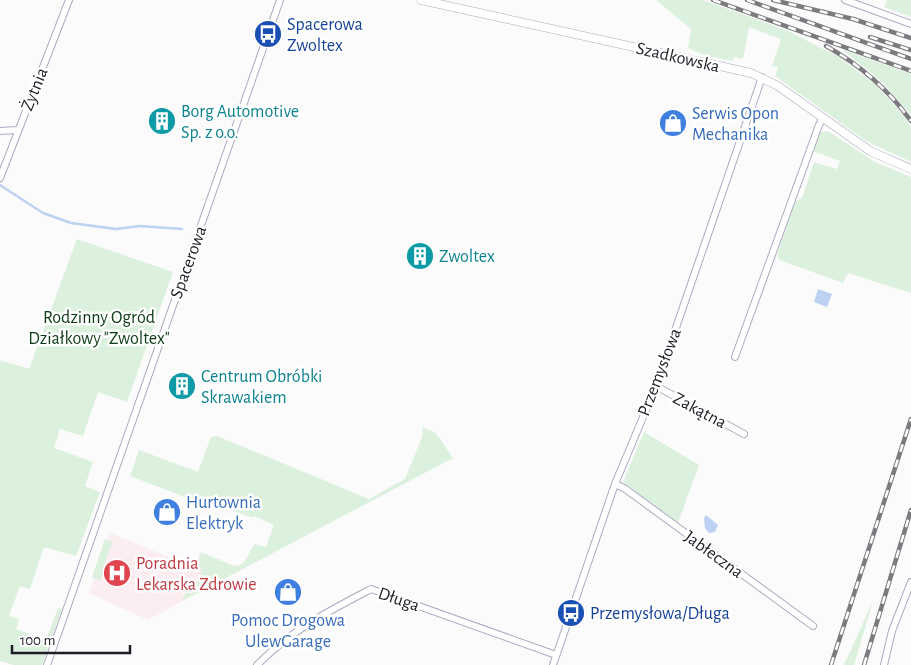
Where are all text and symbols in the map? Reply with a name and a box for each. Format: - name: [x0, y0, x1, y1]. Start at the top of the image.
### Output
- place label: Spacerowa Zwoltex: [287, 16, 363, 55]
- bus stop icon: Spacerowa Zwoltex: [253, 19, 283, 49]
- street label: Szadkowska: [634, 40, 721, 76]
- street label: Żytnia: [16, 65, 52, 113]
- place label: Borg Automotive Sp. z o.o.: [181, 103, 299, 142]
- place label: Serwis Opon Mechanika: [692, 105, 779, 144]
- building icon: Borg Automotive Sp. z o.o.: [147, 106, 177, 136]
- shop icon: Serwis Opon Mechanika: [658, 108, 688, 138]
- street label: Spacerowa: [168, 224, 210, 301]
- building icon: Zwoltex: [405, 241, 435, 271]
- place label: Zwoltex: [439, 248, 495, 266]
- park label: Rodzinny Ogród Działkowy "Zwoltex": [28, 309, 170, 348]
- street label: Przemysłowa: [635, 326, 685, 419]
- place label: Centrum Obróbki Skrawakiem: [201, 368, 322, 407]
- building icon: Centrum Obróbki Skrawakiem: [167, 371, 197, 401]
- street label: Zakątna: [670, 389, 729, 432]
- place label: Hurtownia Elektryk: [186, 494, 261, 533]
- shop icon: Hurtownia Elektryk: [152, 497, 182, 527]
- street label: Jabłeczna: [681, 528, 746, 582]
- place label: Poradnia Lekarska Zdrowie: [136, 555, 257, 594]
- hospital icon: Poradnia Lekarska Zdrowie: [102, 558, 132, 588]
- shop icon: Pomoc Drogowa UlewGarage: [273, 577, 303, 607]
- street label: Długa: [376, 585, 422, 615]
- bus stop icon: Przemysłowa/Długa: [556, 598, 586, 628]
- place label: Przemysłowa/Długa: [590, 605, 730, 623]
- place label: Pomoc Drogowa UlewGarage: [231, 612, 345, 651]
- scale bar: [12, 622, 130, 654]
- text: 100 m: [20, 633, 55, 648]

